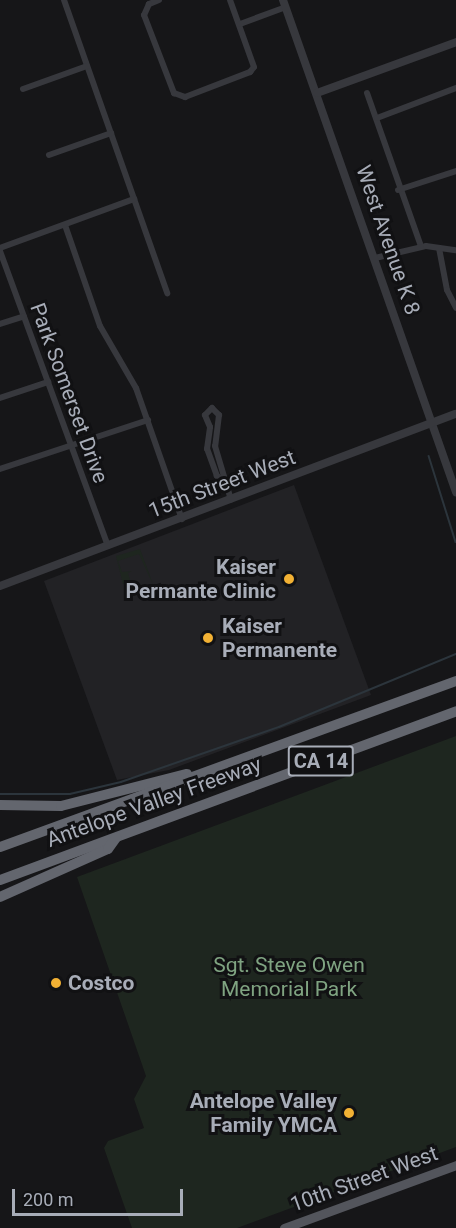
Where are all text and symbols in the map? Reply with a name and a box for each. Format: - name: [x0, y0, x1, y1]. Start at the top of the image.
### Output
- street label: West Avenue K 8: [351, 162, 425, 318]
- street label: Park Somerset Drive: [25, 299, 113, 487]
- street label: 15th Street West: [145, 444, 299, 524]
- place label: Kaiser Permante Clinic: [126, 554, 276, 604]
- marker: Kaiser Permante Clinic: [280, 570, 298, 588]
- place label: Kaiser Permanente: [222, 613, 337, 663]
- marker: Kaiser Permanente: [199, 629, 217, 647]
- road number: CA 14: [286, 744, 356, 778]
- street label: Antelope Valley Freeway: [43, 751, 265, 853]
- park label: Sgt. Steve Owen Memorial Park: [213, 952, 365, 1002]
- place label: Costco: [68, 970, 134, 996]
- marker: Costco: [49, 976, 63, 990]
- place label: Antelope Valley Family YMCA: [190, 1088, 337, 1138]
- marker: Antelope Valley Family YMCA: [342, 1106, 356, 1120]
- street label: 10th Street West: [287, 1141, 441, 1217]
- scale bar: [15, 1177, 186, 1215]
- text: 200 m: [23, 1189, 74, 1210]

